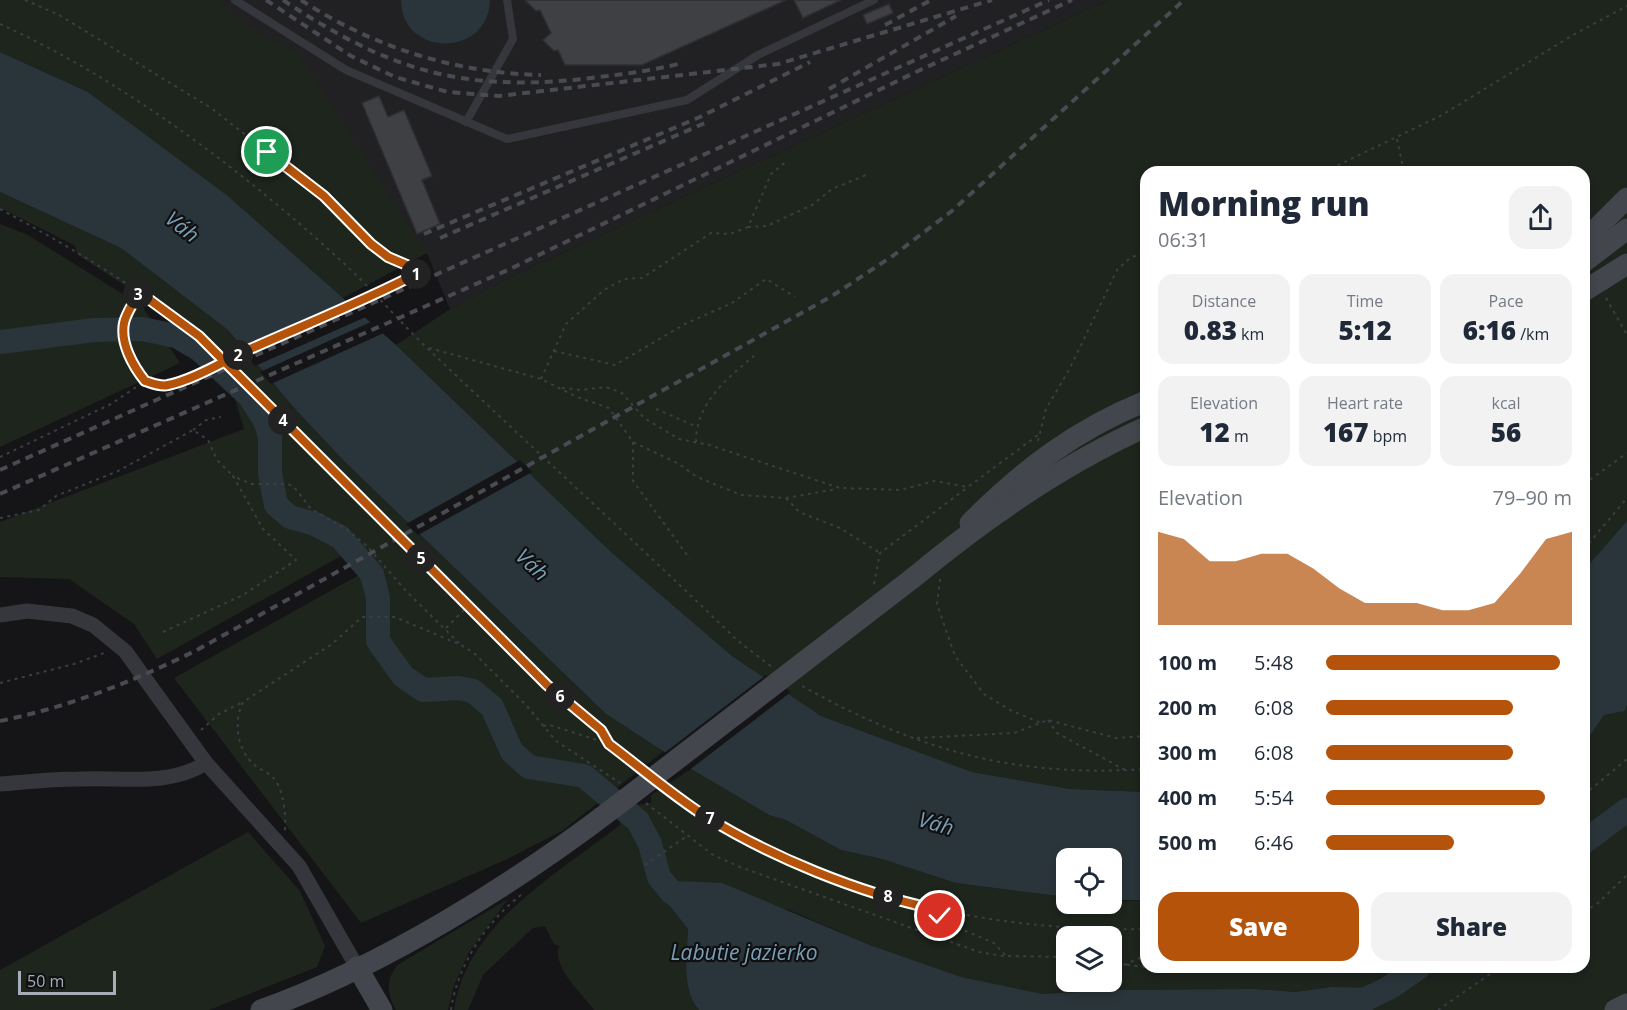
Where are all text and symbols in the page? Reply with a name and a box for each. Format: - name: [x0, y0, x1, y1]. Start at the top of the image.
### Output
- pin: [241, 126, 292, 177]
- icon: arrive: [250, 135, 283, 168]
- text: Morning run: [1158, 181, 1370, 226]
- button: share: [1509, 186, 1572, 249]
- water label: Váh: [160, 204, 205, 248]
- text: 06:31: [1158, 226, 1209, 253]
- pin: 1: [401, 259, 431, 289]
- text: 1: [411, 263, 421, 285]
- pin: 3: [123, 279, 153, 309]
- text: 3: [133, 283, 143, 305]
- text: Distance: [1192, 290, 1256, 312]
- text: Time: [1347, 290, 1383, 312]
- text: Pace: [1488, 290, 1524, 312]
- text: 0.83: [1184, 312, 1237, 348]
- text: 5:12: [1338, 312, 1392, 348]
- text: 6:16: [1463, 312, 1516, 348]
- text: km: [1237, 323, 1264, 345]
- text: /km: [1516, 323, 1549, 345]
- pin: 2: [223, 340, 253, 370]
- text: 2: [233, 344, 243, 366]
- text: Elevation: [1190, 392, 1258, 414]
- text: Heart rate: [1327, 392, 1403, 414]
- text: kcal: [1492, 392, 1521, 414]
- pin: 4: [268, 405, 298, 435]
- text: 4: [278, 409, 288, 431]
- text: 12: [1199, 414, 1230, 450]
- text: 167: [1323, 414, 1369, 450]
- text: 56: [1491, 414, 1521, 450]
- text: m: [1230, 425, 1249, 447]
- text: bpm: [1369, 425, 1407, 447]
- text: Elevation: [1158, 484, 1243, 511]
- text: 79–90 m: [1493, 484, 1572, 511]
- water label: Váh: [510, 542, 555, 587]
- pin: 5: [406, 543, 436, 573]
- text: 5: [416, 547, 426, 569]
- text: 100 m: [1158, 649, 1217, 676]
- text: 5:48: [1254, 649, 1294, 676]
- pin: 6: [545, 681, 575, 711]
- text: 6: [555, 685, 565, 707]
- text: 200 m: [1158, 694, 1217, 721]
- text: 6:08: [1254, 694, 1294, 721]
- text: 300 m: [1158, 739, 1217, 766]
- text: 6:08: [1254, 739, 1294, 766]
- text: 400 m: [1158, 784, 1217, 811]
- text: 5:54: [1254, 784, 1294, 811]
- pin: 7: [695, 803, 725, 833]
- water label: Váh: [915, 805, 957, 841]
- text: 7: [705, 807, 715, 829]
- text: 500 m: [1158, 829, 1217, 856]
- text: 6:46: [1254, 829, 1294, 856]
- map controls: [1056, 848, 1122, 992]
- button: locate: [1056, 848, 1122, 914]
- pin: 8: [873, 881, 903, 911]
- text: 8: [883, 885, 893, 907]
- pin: [914, 890, 965, 941]
- button: Save: [1158, 892, 1359, 961]
- button: Share: [1371, 892, 1572, 961]
- icon: check: [923, 899, 956, 932]
- button: layers: [1056, 926, 1122, 992]
- water label: Labutie jazierko: [671, 938, 817, 966]
- scale bar: [18, 968, 116, 996]
- text: 50 m: [27, 970, 64, 992]

